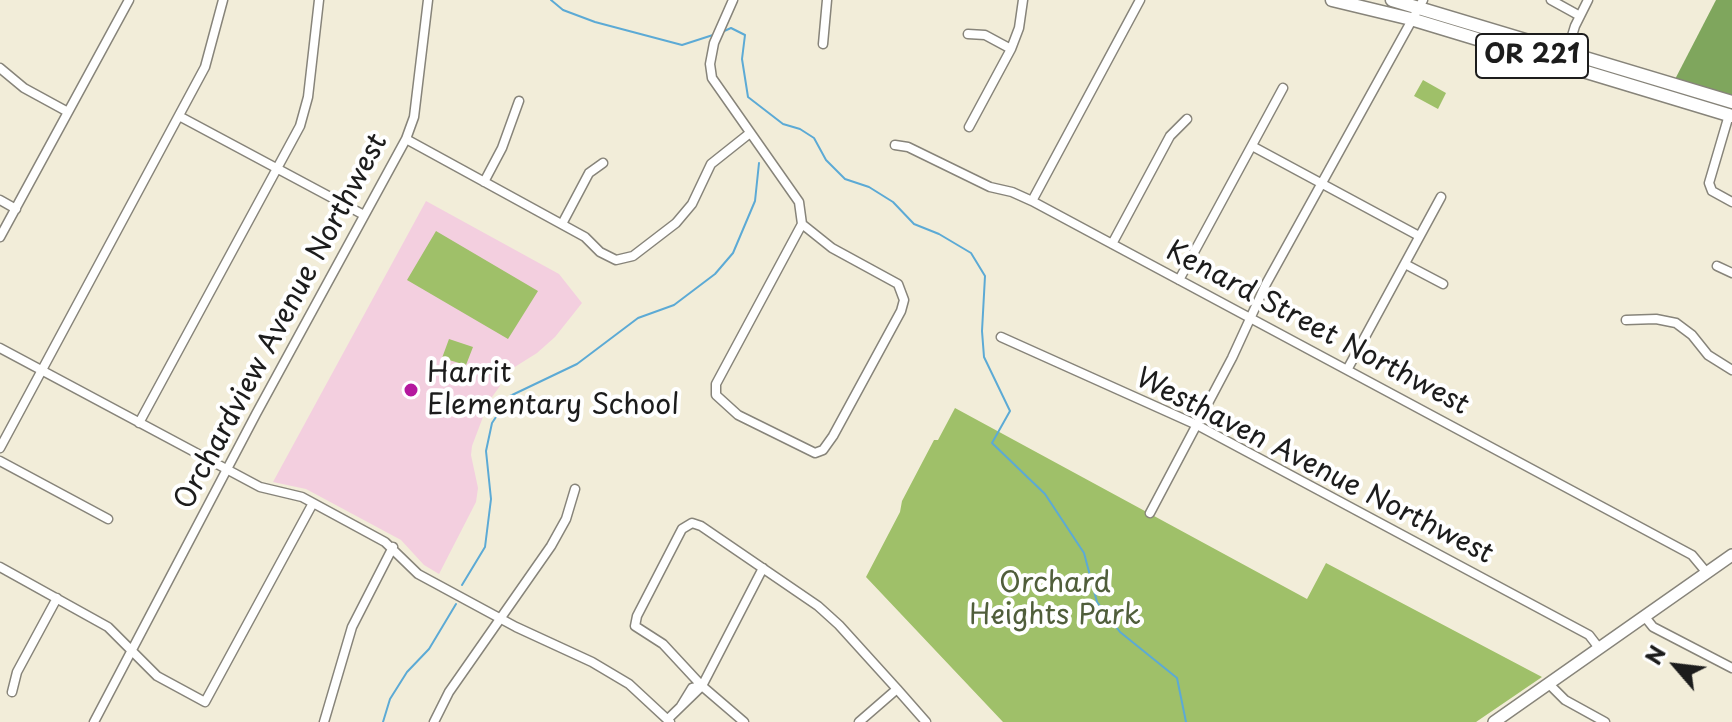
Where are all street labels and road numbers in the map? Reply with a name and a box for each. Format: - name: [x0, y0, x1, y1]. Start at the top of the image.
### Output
- road number: OR 221: [1476, 34, 1588, 78]
- street label: Orchardview Avenue Northwest: [168, 128, 396, 516]
- street label: Kenard Street Northwest: [1160, 235, 1474, 423]
- street label: Westhaven Avenue Northwest: [1130, 362, 1498, 572]

